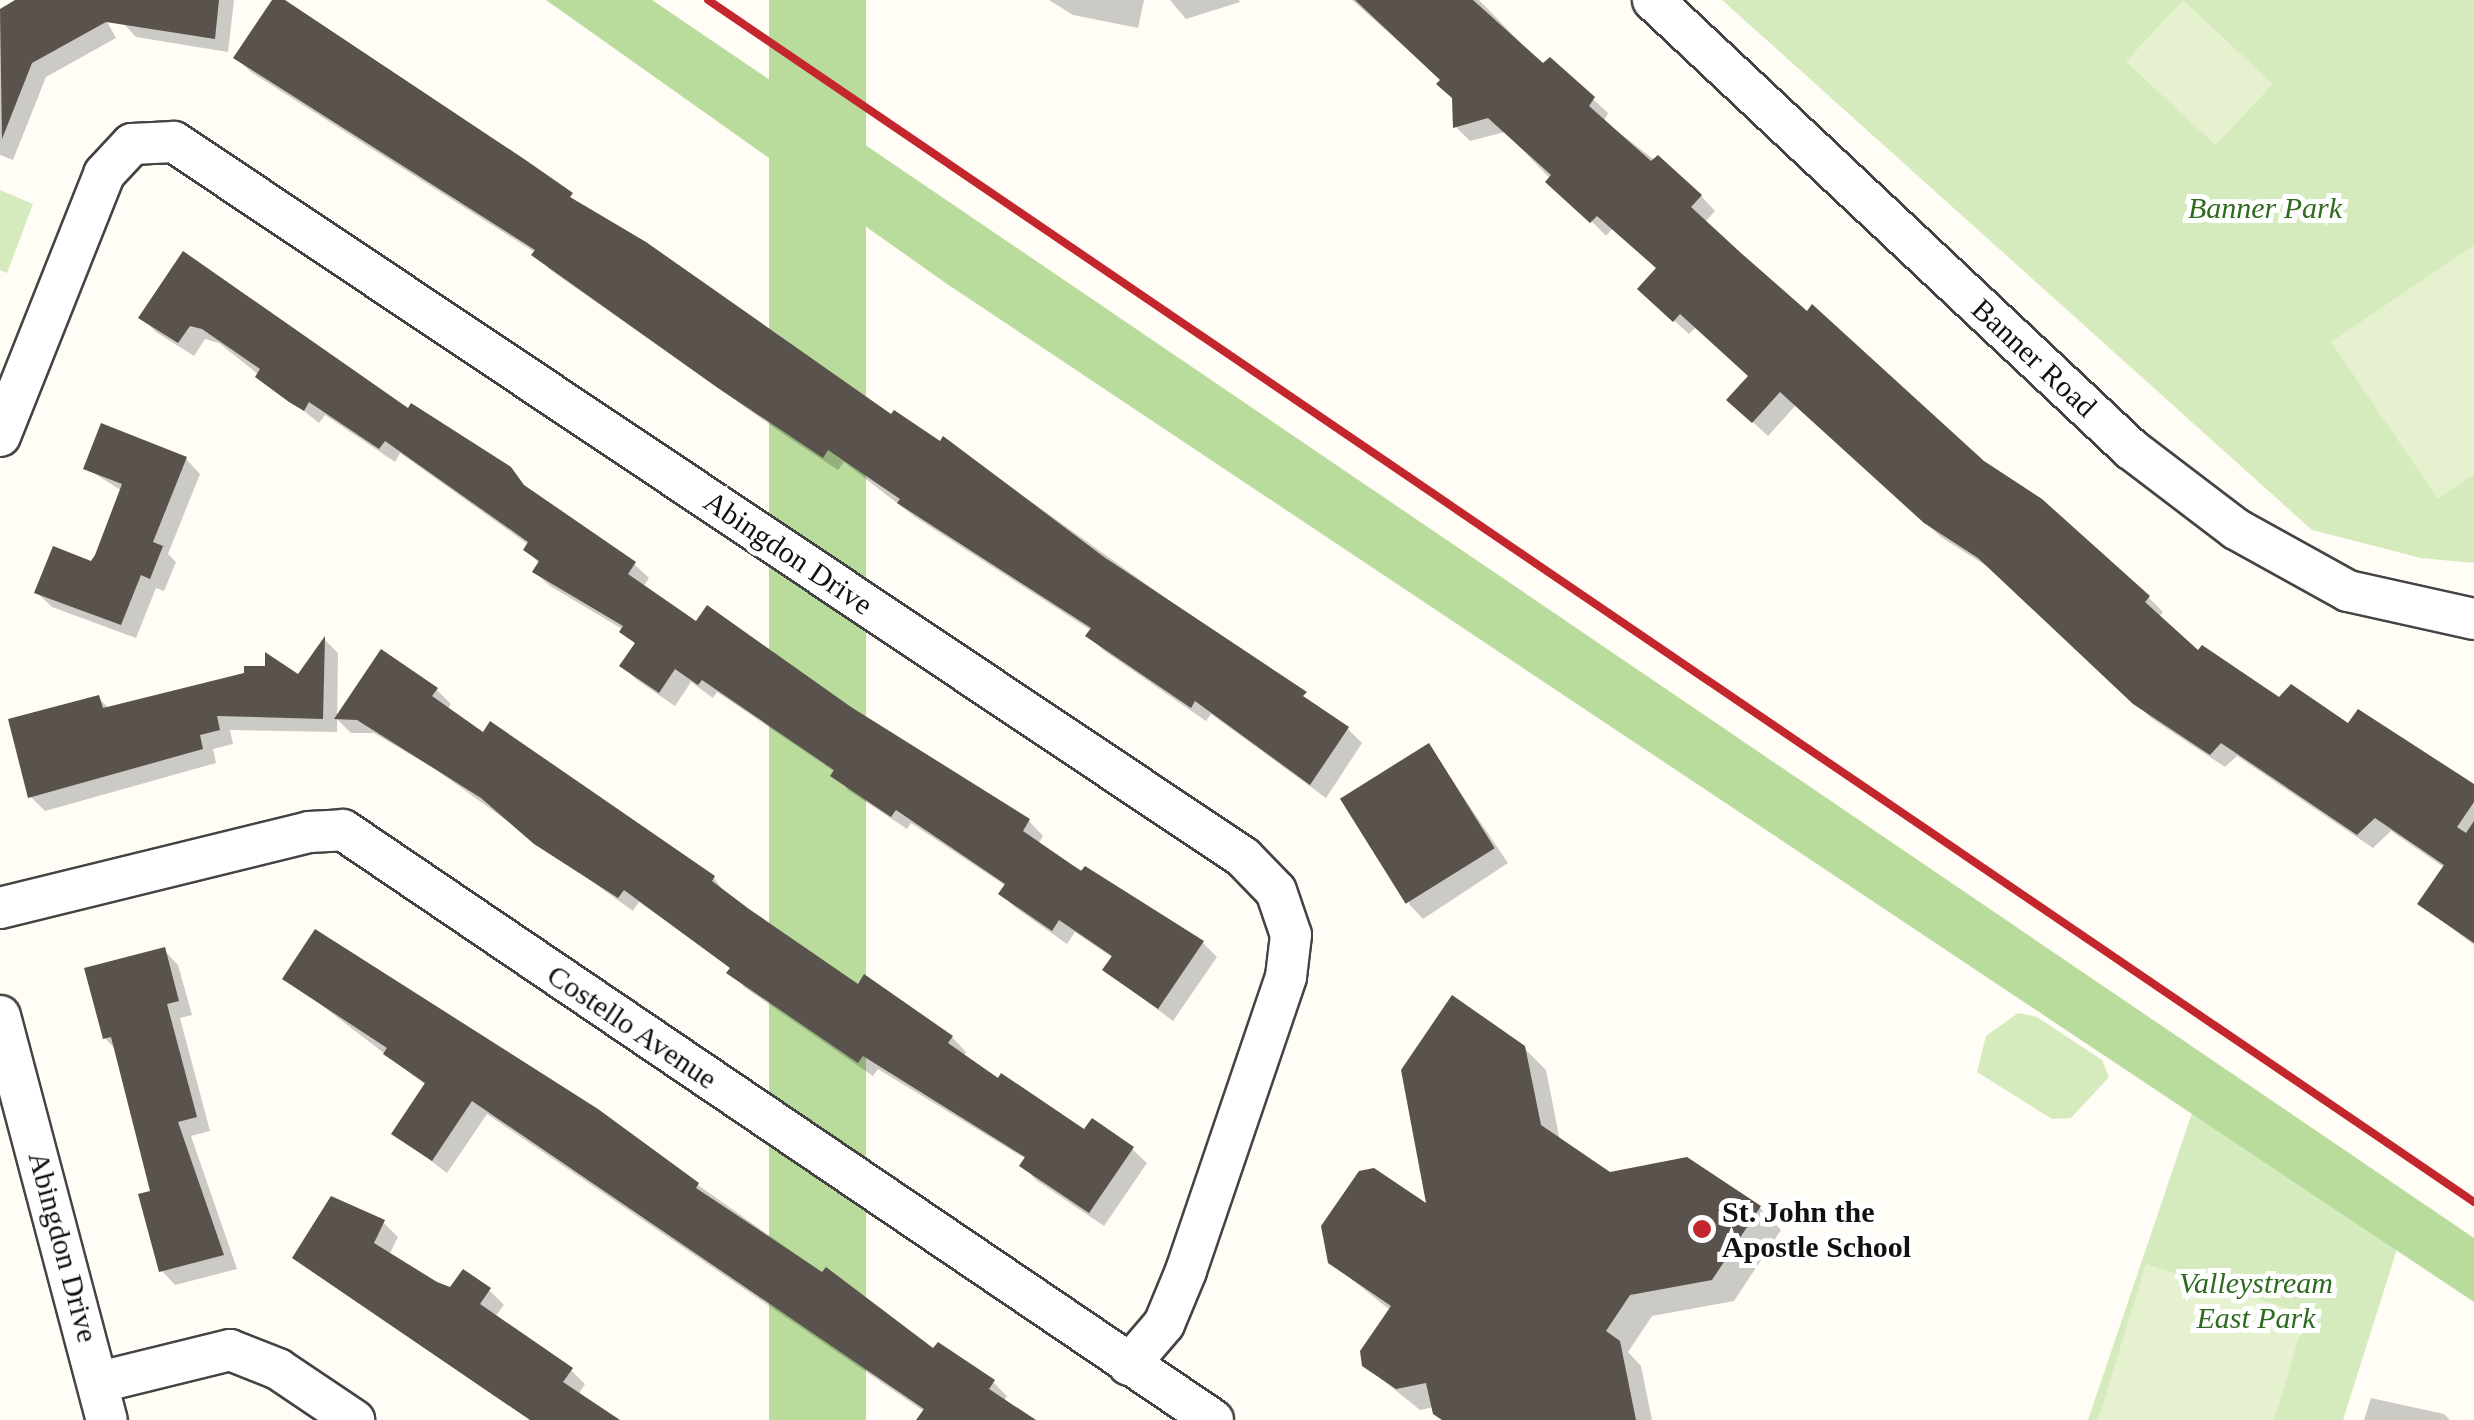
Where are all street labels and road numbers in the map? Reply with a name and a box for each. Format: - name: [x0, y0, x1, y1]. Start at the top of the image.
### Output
- street label: Banner Road: [1964, 291, 2104, 425]
- street label: Abingdon Drive: [697, 483, 879, 623]
- street label: Costello Avenue: [540, 957, 724, 1097]
- street label: Abingdon Drive: [20, 1148, 106, 1346]

